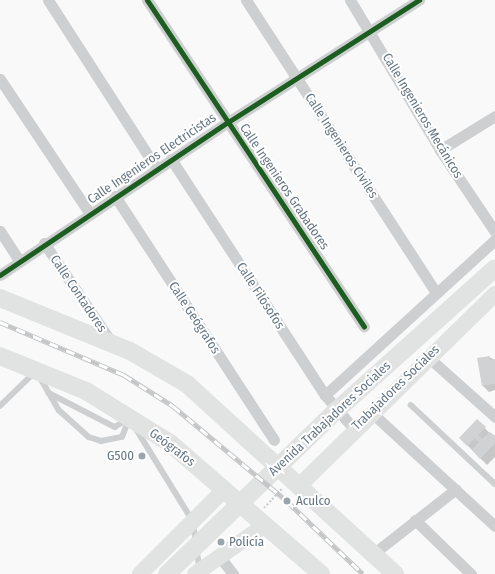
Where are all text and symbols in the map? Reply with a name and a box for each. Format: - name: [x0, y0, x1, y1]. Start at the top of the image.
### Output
- street label: Calle Ingenieros Mecánicos: [378, 51, 466, 181]
- street label: Calle Ingenieros Civiles: [301, 91, 381, 201]
- street label: Calle Ingenieros Electricistas: [85, 110, 219, 208]
- street label: Calle Ingenieros Grabadores: [236, 121, 332, 253]
- street label: Calle Contadores: [47, 253, 109, 335]
- street label: Calle Filósofos: [233, 260, 287, 332]
- street label: Calle Geógrafos: [165, 279, 223, 357]
- street label: Trabajadores Sociales: [349, 342, 443, 434]
- street label: Avenida Trabajadores Sociales: [266, 358, 394, 480]
- street label: Geógrafos: [146, 426, 198, 470]
- place label: G500: [107, 448, 134, 464]
- marker: G500: [137, 451, 147, 461]
- place label: Aculco: [296, 493, 331, 509]
- marker: Aculco: [281, 495, 293, 507]
- place label: Policía: [229, 534, 264, 550]
- marker: Policía: [216, 537, 226, 547]

